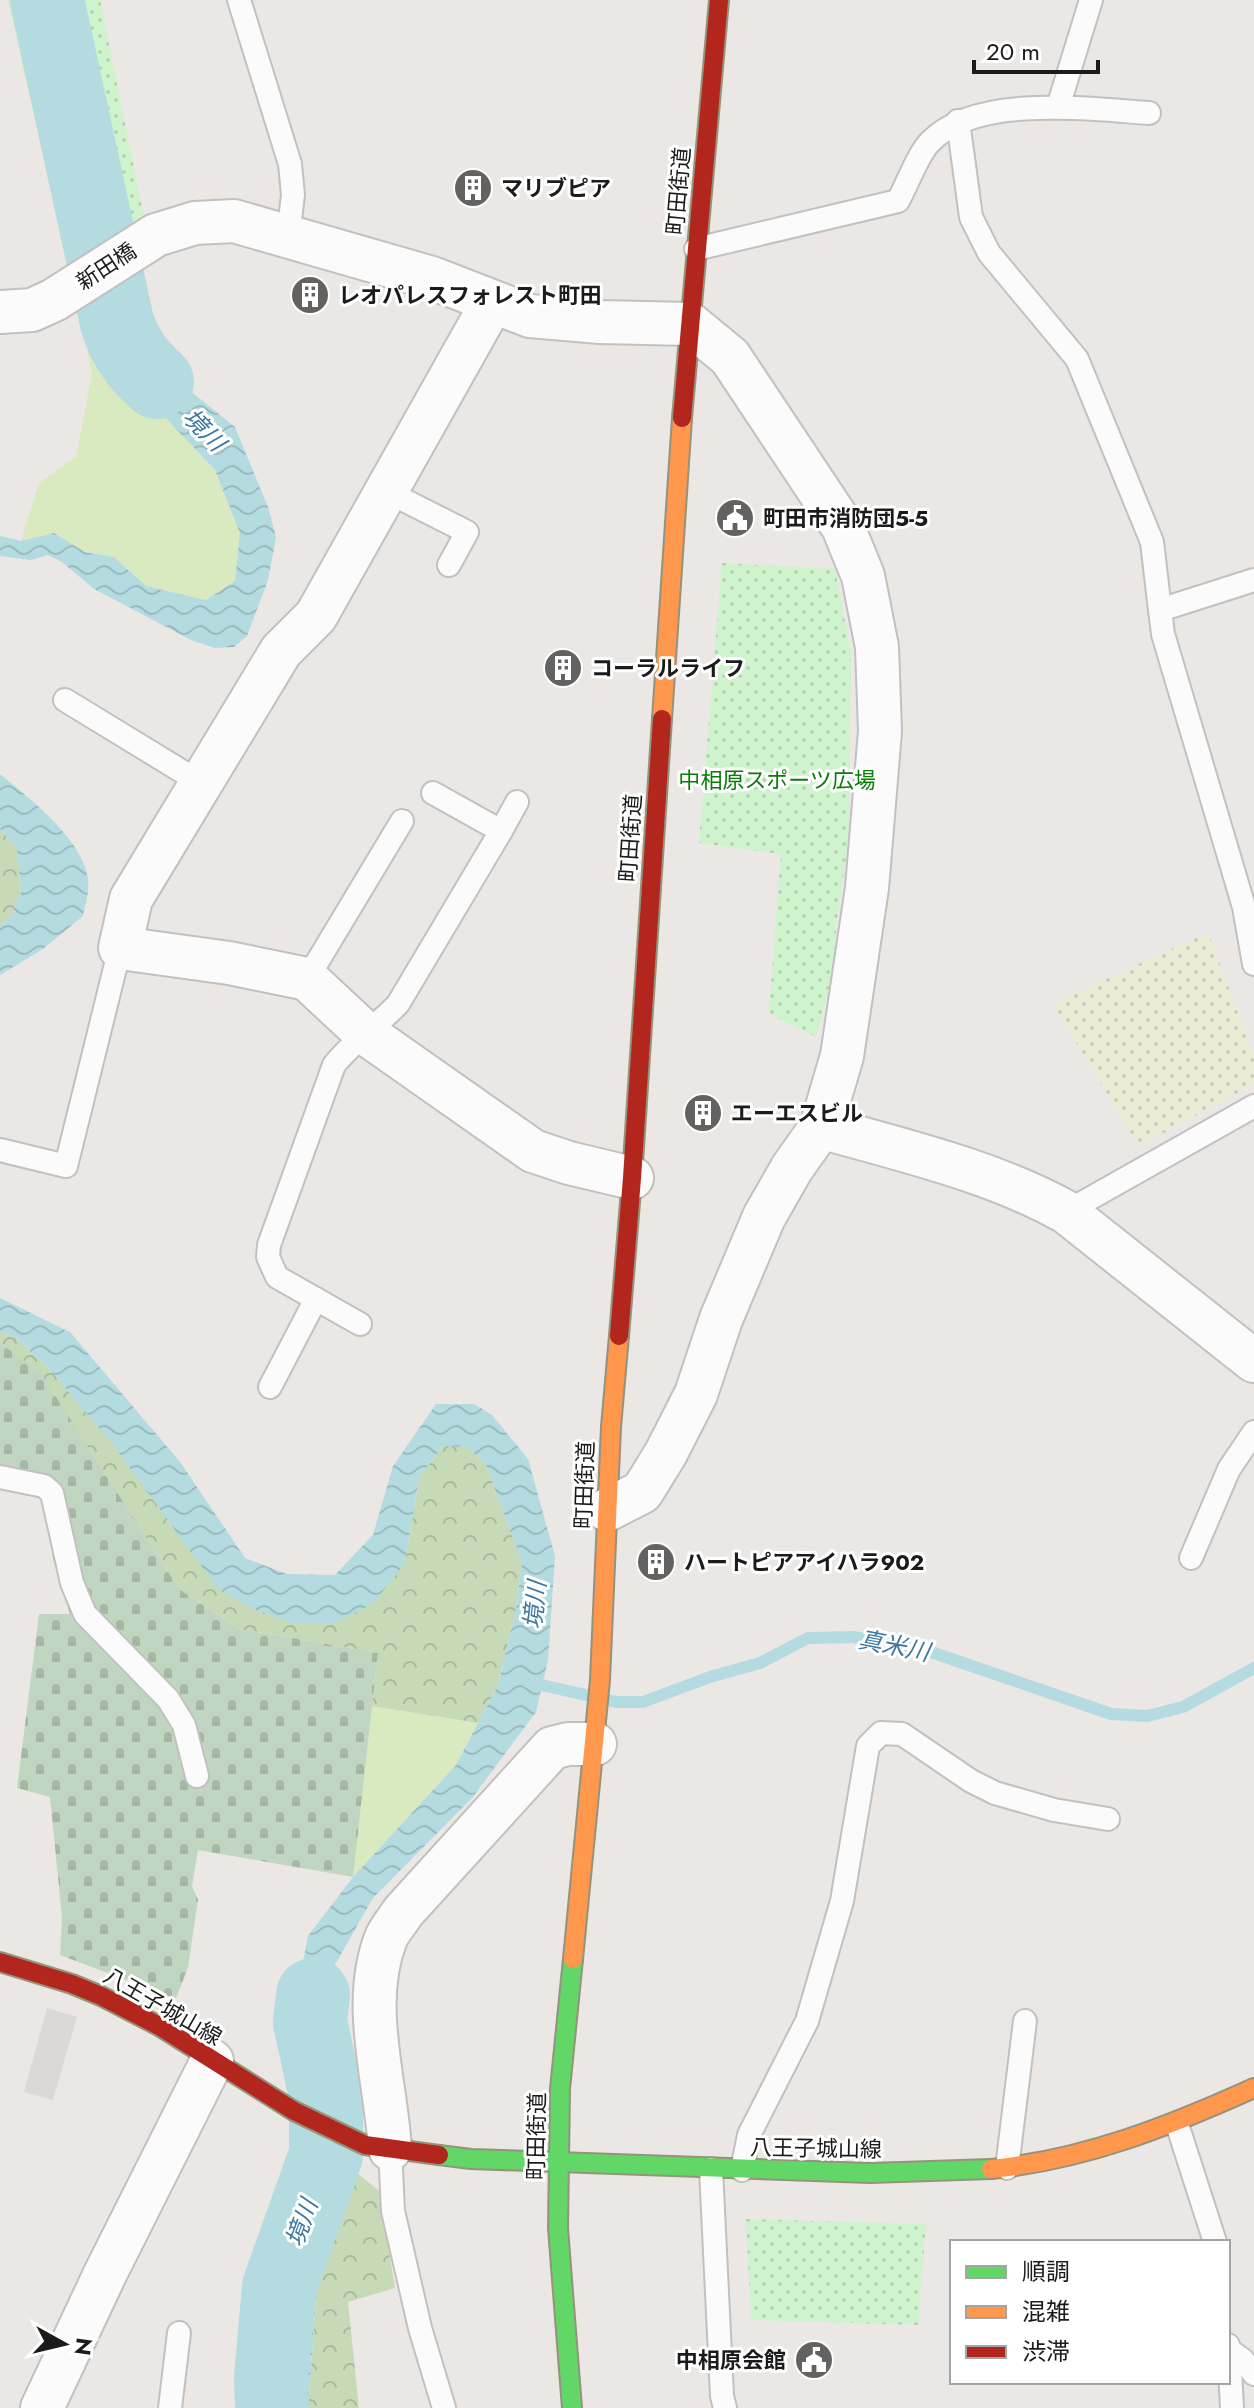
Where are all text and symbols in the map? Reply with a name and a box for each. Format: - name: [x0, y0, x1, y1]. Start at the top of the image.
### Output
- scale bar: [974, 24, 1098, 74]
- text: 20 m: [986, 34, 1040, 69]
- street label: 町田街道: [658, 146, 698, 236]
- building icon: マリブピア: [452, 167, 494, 209]
- place label: マリブピア: [501, 172, 611, 204]
- street label: 新田橋: [70, 235, 142, 297]
- building icon: レオパレスフォレスト町田: [289, 274, 331, 316]
- place label: レオパレスフォレスト町田: [338, 279, 602, 311]
- water label: 境川: [175, 400, 236, 461]
- public building icon: 町田市消防団5-5: [714, 497, 756, 539]
- place label: 町田市消防団5-5: [763, 502, 928, 534]
- building icon: コーラルライフ: [542, 647, 584, 689]
- place label: コーラルライフ: [591, 652, 745, 684]
- park label: 中相原スポーツ広場: [678, 764, 876, 796]
- street label: 町田街道: [611, 793, 649, 883]
- building icon: エーエスビル: [682, 1092, 724, 1134]
- place label: エーエスビル: [731, 1097, 863, 1129]
- street label: 町田街道: [566, 1440, 602, 1530]
- building icon: ハートピアアイハラ902: [635, 1541, 677, 1583]
- place label: ハートピアアイハラ902: [684, 1546, 924, 1578]
- water label: 境川: [515, 1576, 555, 1631]
- water label: 真米川: [855, 1621, 936, 1670]
- street label: 八王子城山線: [98, 1959, 228, 2053]
- street label: 町田街道: [519, 2092, 553, 2180]
- street label: 八王子城山線: [750, 2131, 882, 2165]
- water label: 境川: [277, 2191, 327, 2251]
- legend: [950, 2240, 1230, 2384]
- text: 順調: [1022, 2254, 1070, 2289]
- text: 混雑: [1022, 2294, 1070, 2329]
- north arrow: [24, 2304, 104, 2384]
- text: 渋滞: [1022, 2334, 1070, 2369]
- text: N: [67, 2336, 101, 2358]
- public building icon: 中相原会館: [793, 2339, 835, 2381]
- place label: 中相原会館: [676, 2344, 786, 2376]

